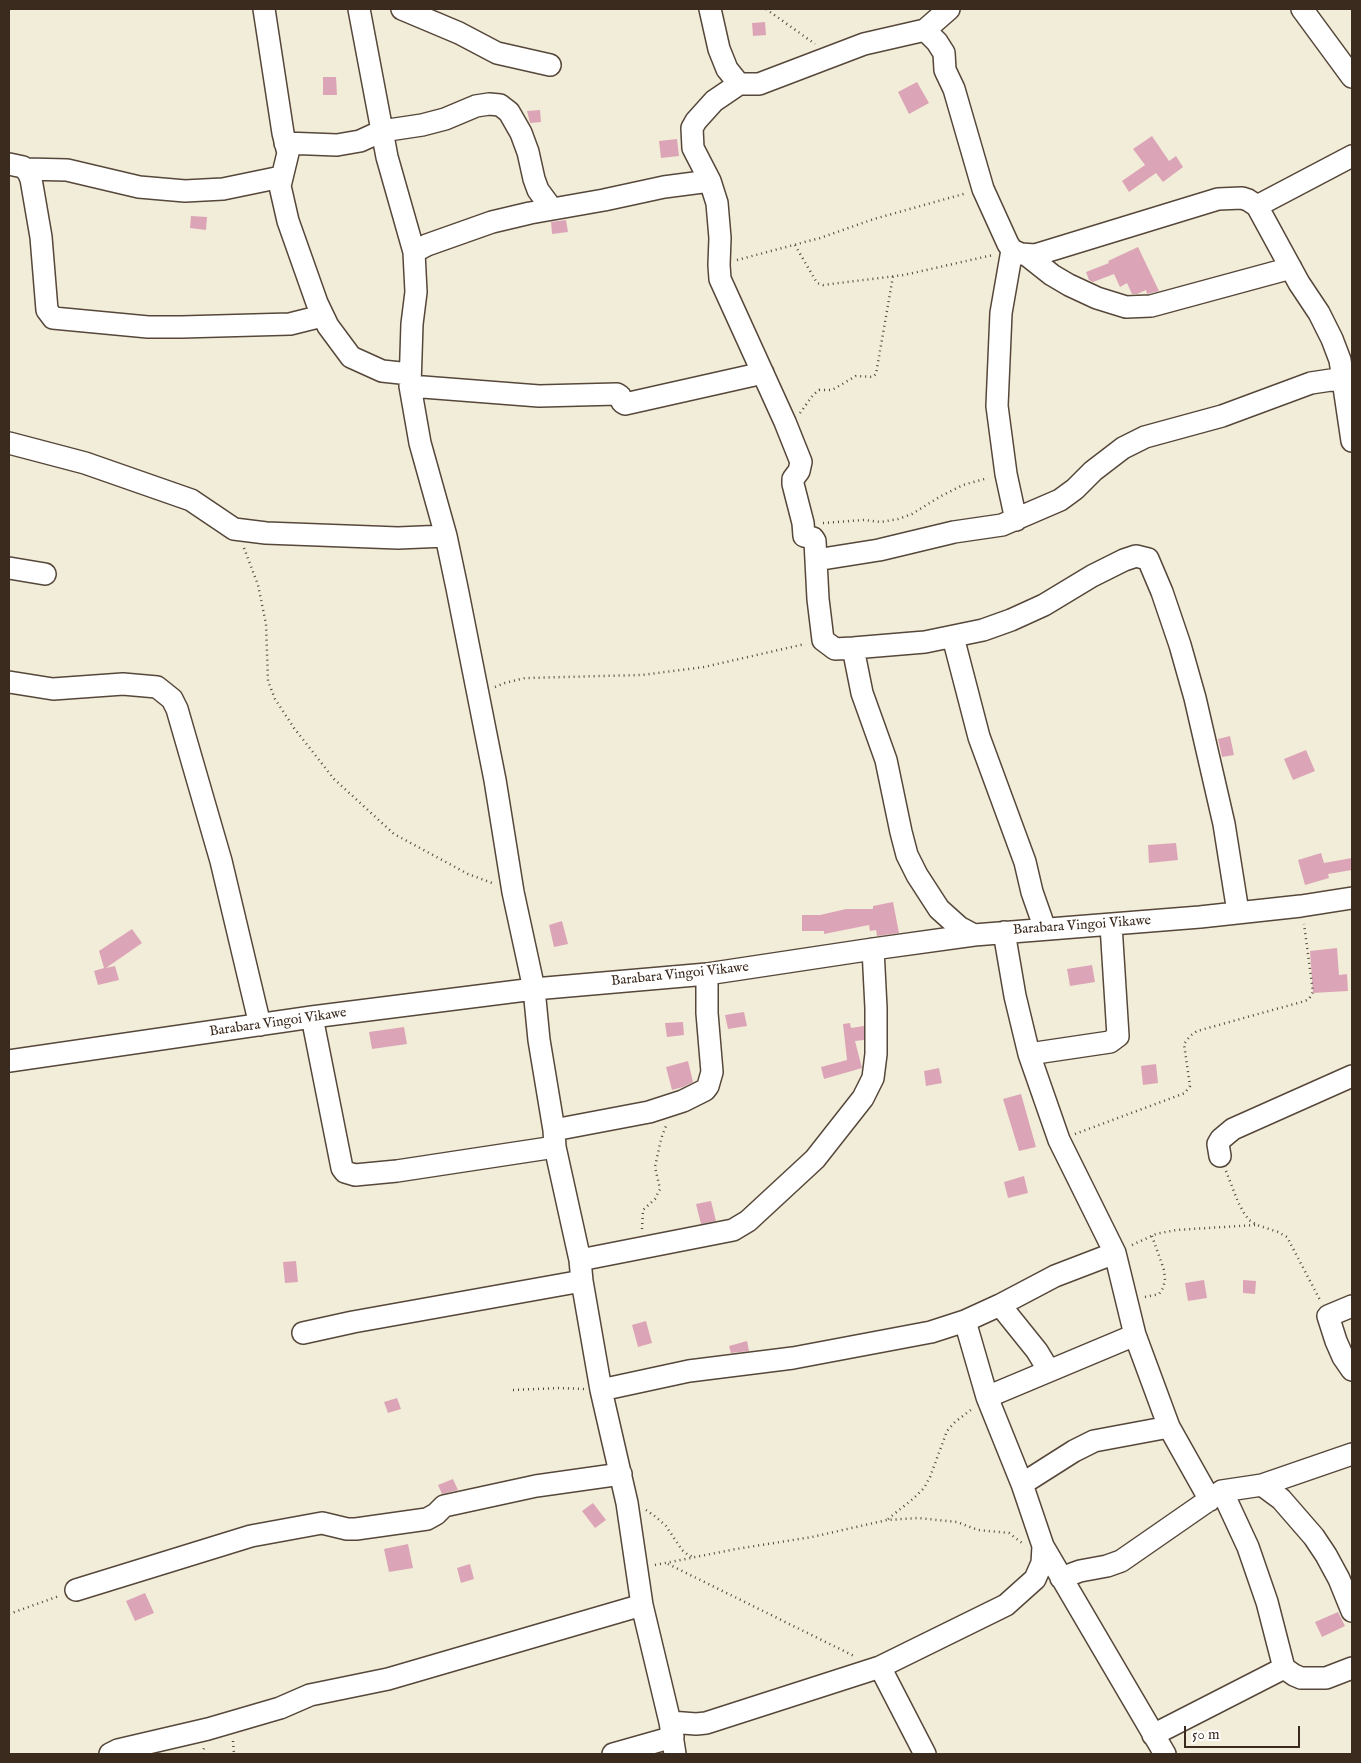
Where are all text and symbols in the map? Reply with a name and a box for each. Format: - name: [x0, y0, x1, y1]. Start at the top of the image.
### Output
- street label: Barabara Vingoi Vikawe: [1012, 913, 1152, 939]
- street label: Barabara Vingoi Vikawe: [610, 959, 750, 991]
- street label: Barabara Vingoi Vikawe: [208, 1005, 348, 1041]
- scale bar: [1186, 1716, 1302, 1748]
- text: 50 m: [1192, 1725, 1220, 1744]

